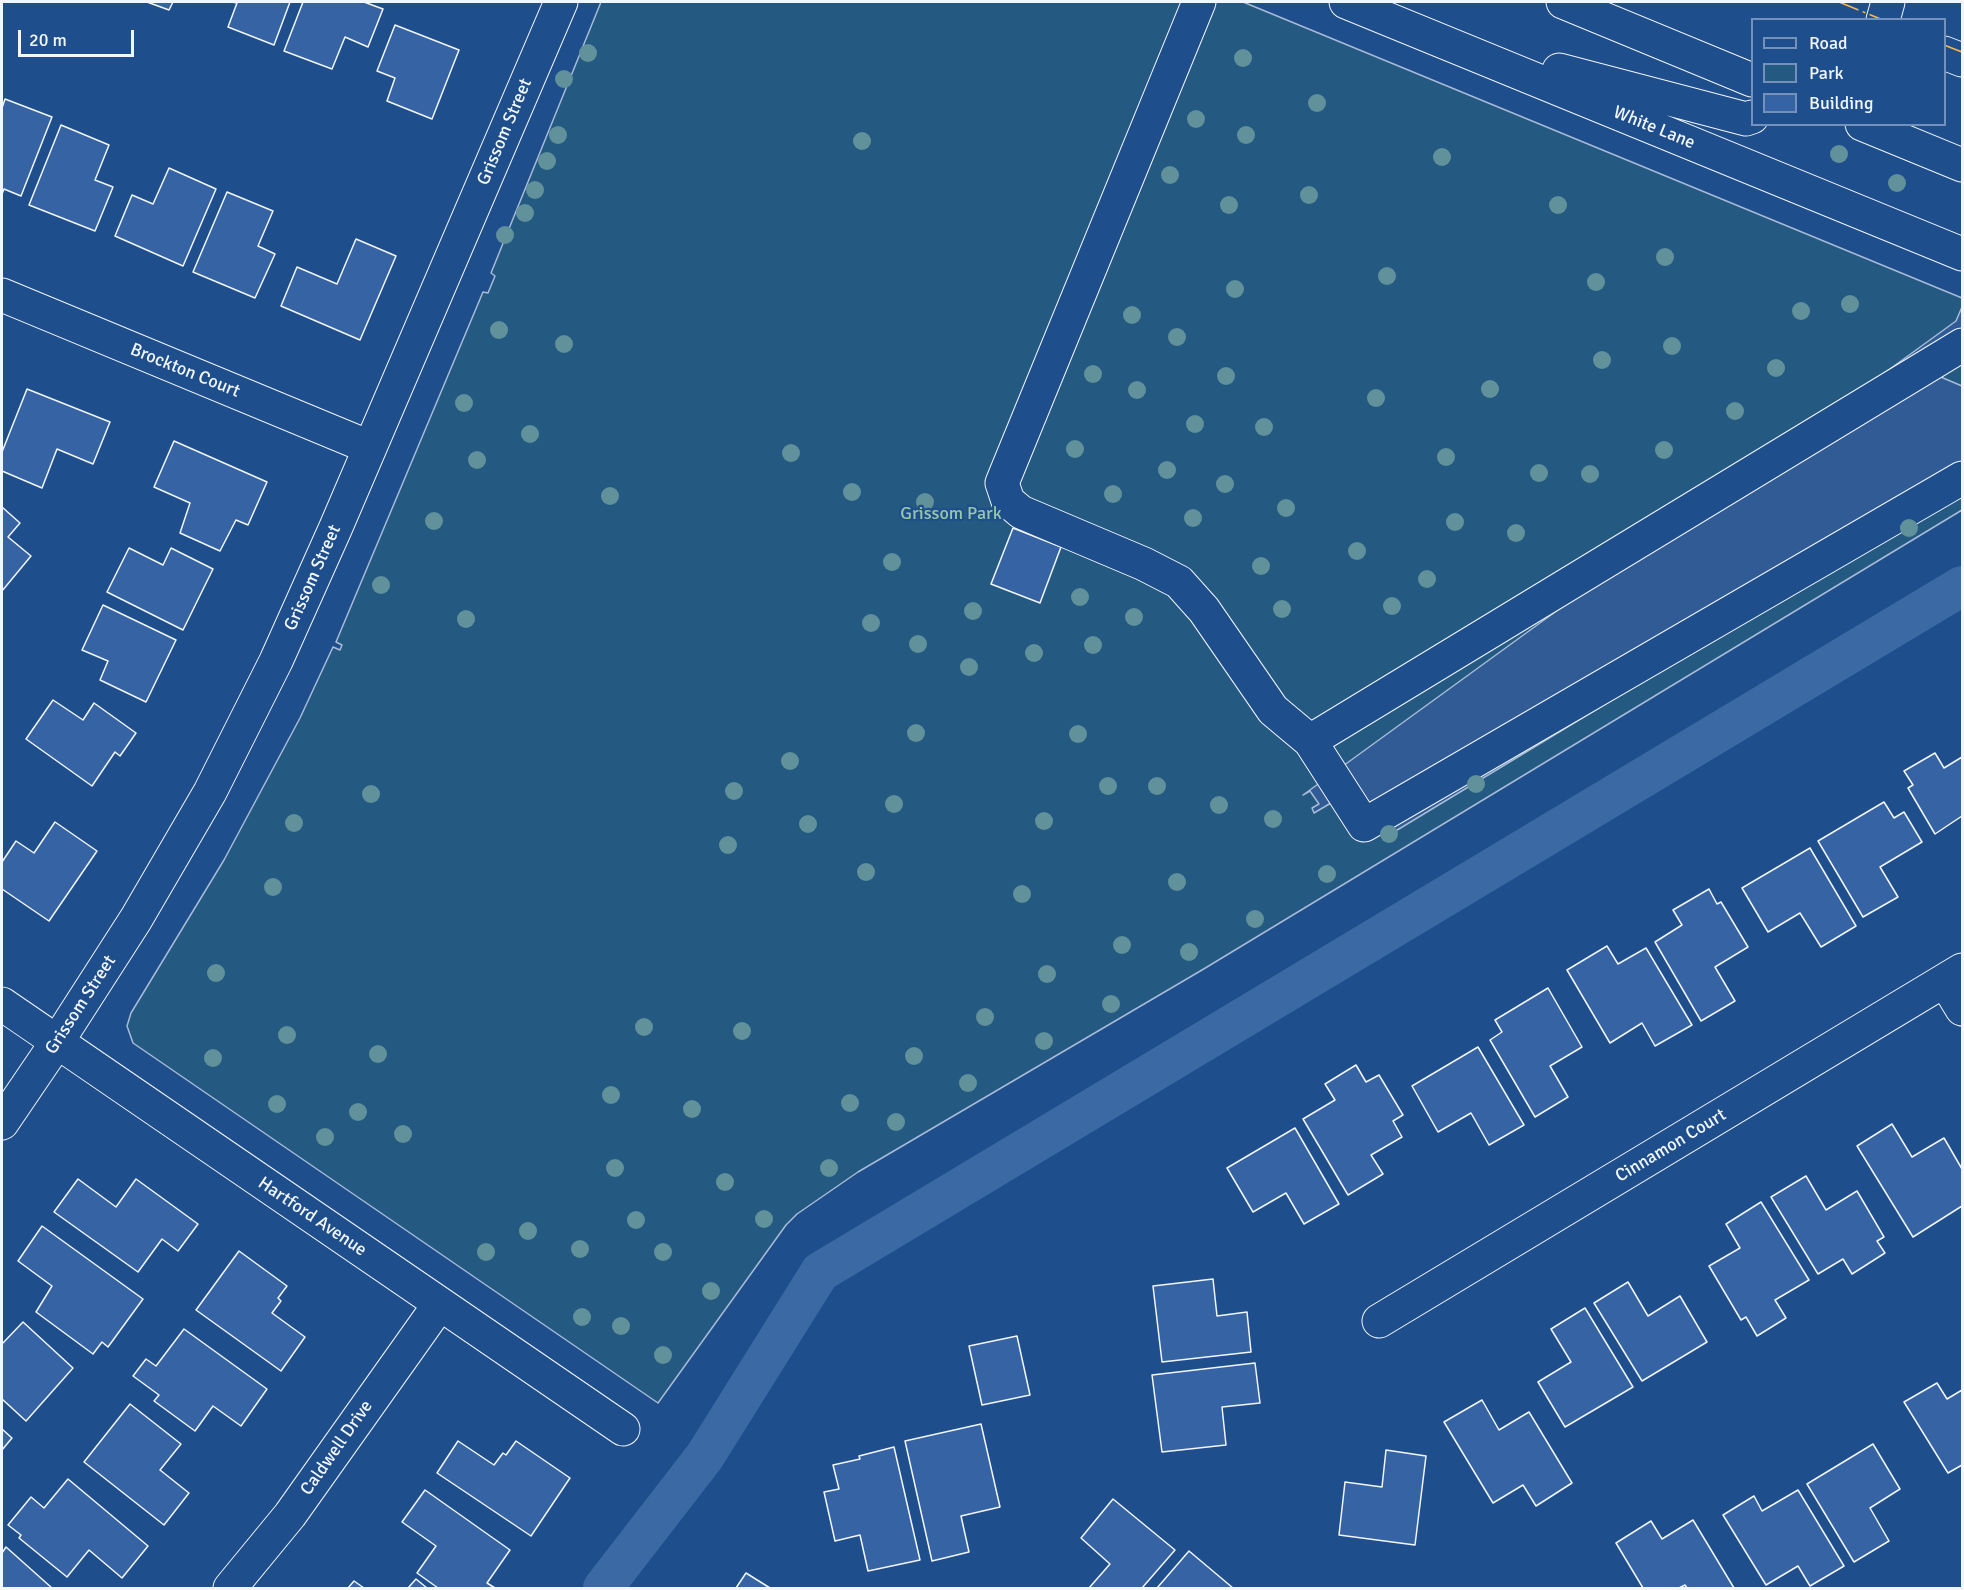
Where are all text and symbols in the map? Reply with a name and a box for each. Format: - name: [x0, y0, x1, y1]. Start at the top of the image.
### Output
- scale bar: [21, 18, 136, 56]
- legend: [1751, 18, 1946, 126]
- text: 20 m: [29, 29, 67, 51]
- text: Road: [1809, 32, 1848, 54]
- text: Park: [1809, 62, 1844, 84]
- street label: Grissom Street: [473, 75, 537, 189]
- text: Building: [1809, 92, 1873, 114]
- street label: White Lane: [1610, 102, 1698, 154]
- street label: Brockton Court: [127, 339, 243, 403]
- park label: Grissom Park: [900, 503, 1002, 525]
- street label: Grissom Street: [280, 522, 346, 634]
- street label: Grissom Street: [41, 951, 121, 1059]
- street label: Cinnamon Court: [1612, 1104, 1730, 1188]
- street label: Hartford Avenue: [254, 1173, 370, 1261]
- street label: Caldwell Drive: [296, 1396, 378, 1500]

